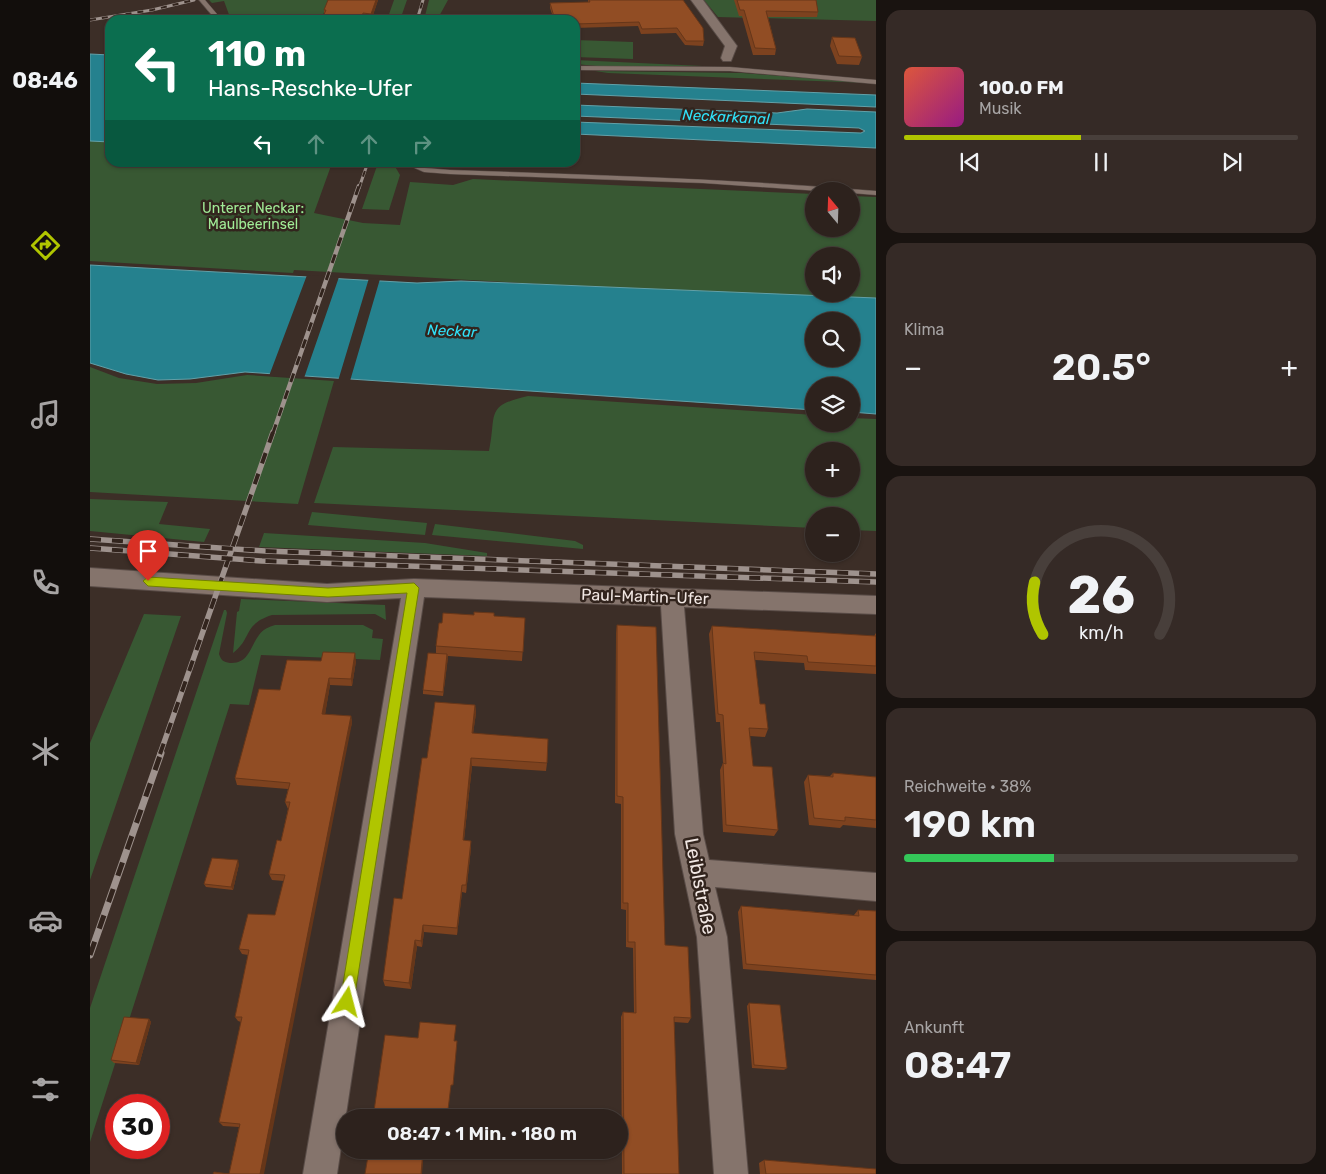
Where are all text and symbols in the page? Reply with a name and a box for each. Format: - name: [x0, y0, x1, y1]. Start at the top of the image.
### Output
- text: 110 m: [208, 33, 306, 75]
- icon: left: [125, 35, 190, 100]
- text: 08:46: [12, 67, 78, 94]
- text: Hans-Reschke-Ufer: [208, 75, 412, 102]
- text: 100.0 FM: [979, 76, 1064, 99]
- text: Musik: [979, 99, 1022, 118]
- water label: Neckarkanal: [682, 106, 770, 128]
- icon: left: [249, 130, 277, 158]
- icon: ahead: [302, 130, 330, 158]
- icon: ahead: [355, 130, 383, 158]
- icon: right: [408, 130, 436, 158]
- icon: previous: [956, 148, 984, 176]
- icon: pause: [1087, 148, 1115, 176]
- icon: next: [1218, 148, 1246, 176]
- north arrow: [805, 182, 860, 238]
- map controls: [805, 182, 860, 562]
- park label: Unterer Neckar: Maulbeerinsel: [202, 200, 304, 233]
- icon: directions: [28, 228, 63, 263]
- button: sound: [805, 247, 860, 302]
- button: search: [805, 312, 860, 367]
- text: Klima: [904, 320, 944, 339]
- water label: Neckar: [427, 321, 478, 341]
- text: 20.5°: [1052, 344, 1151, 390]
- text: −: [904, 351, 922, 384]
- text: +: [1281, 351, 1298, 384]
- button: layers: [805, 377, 860, 432]
- icon: music: [28, 397, 63, 432]
- button: +: [805, 442, 860, 497]
- button: −: [805, 507, 860, 562]
- pin: [127, 530, 169, 581]
- icon: arrive: [134, 537, 162, 565]
- text: 26: [1067, 564, 1135, 626]
- icon: phone: [28, 565, 63, 600]
- street label: Paul-Martin-Ufer: [581, 585, 709, 608]
- text: km/h: [1079, 622, 1123, 643]
- icon: climate: [28, 734, 63, 769]
- text: Reichweite · 38%: [904, 777, 1031, 796]
- text: 190 km: [904, 801, 1036, 847]
- street label: Leiblstraße: [680, 836, 721, 936]
- icon: car: [28, 903, 63, 938]
- position arrow: [320, 975, 372, 1027]
- text: Ankunft: [904, 1018, 964, 1037]
- text: 08:47: [904, 1042, 1011, 1088]
- icon: filters: [28, 1072, 63, 1107]
- speed limit sign: 30: [105, 1094, 170, 1159]
- text: 08:47 · 1 Min. · 180 m: [387, 1122, 577, 1145]

